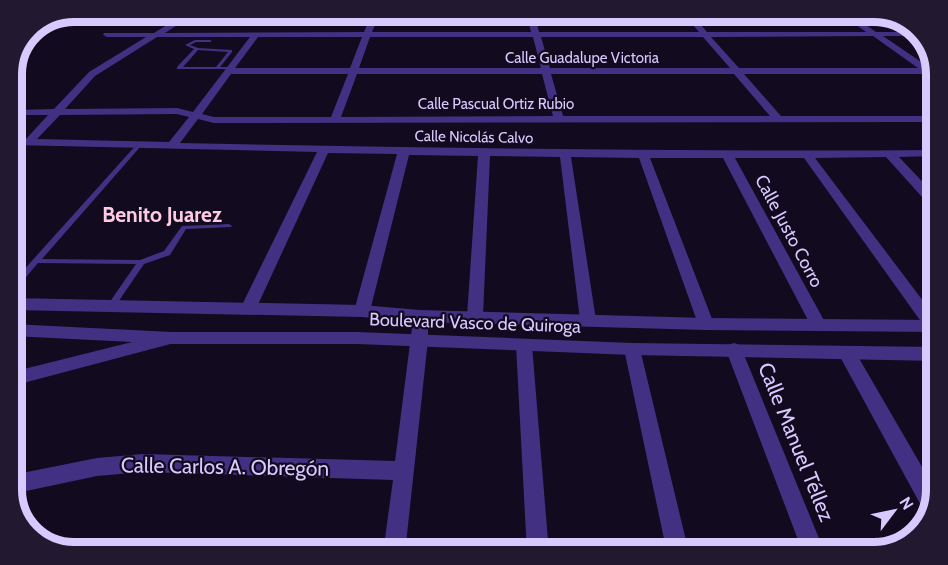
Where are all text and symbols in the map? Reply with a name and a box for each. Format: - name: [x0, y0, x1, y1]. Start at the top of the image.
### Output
- street label: Calle Guadalupe Victoria: [505, 49, 660, 67]
- street label: Calle Pascual Ortiz Rubio: [418, 95, 574, 113]
- street label: Calle Nicolás Calvo: [414, 127, 534, 147]
- street label: Calle Justo Corro: [750, 171, 828, 291]
- district label: Benito Juarez: [102, 202, 222, 227]
- street label: Boulevard Vasco de Quiroga: [369, 308, 582, 338]
- street label: Calle Manuel Téllez: [753, 359, 840, 525]
- street label: Calle Carlos A. Obregón: [121, 452, 329, 481]
- north arrow: [864, 481, 924, 541]
- text: N: [895, 493, 917, 513]

